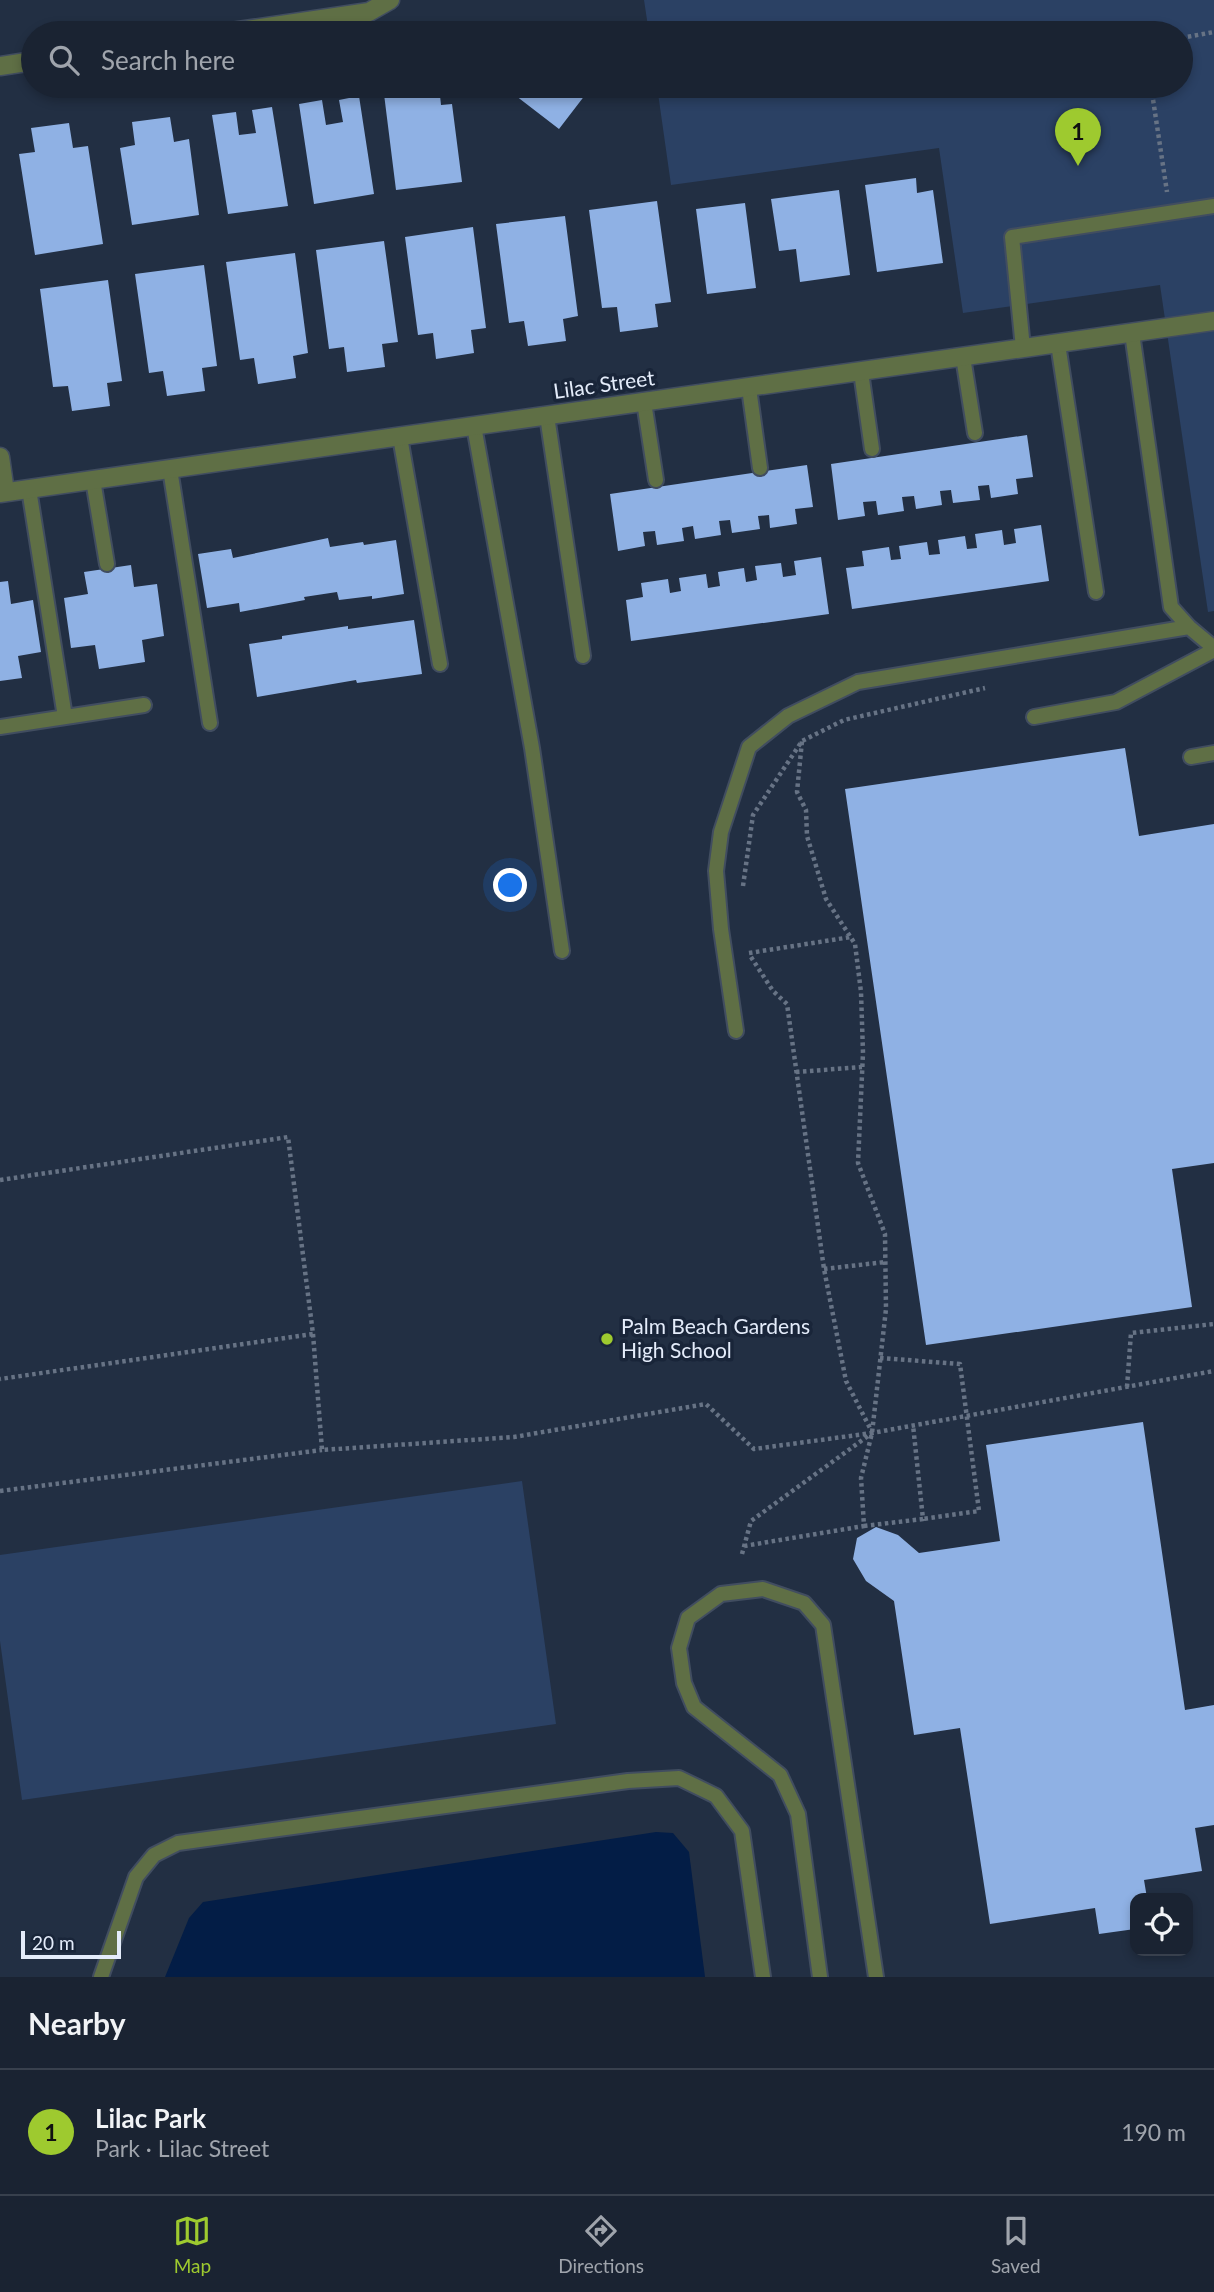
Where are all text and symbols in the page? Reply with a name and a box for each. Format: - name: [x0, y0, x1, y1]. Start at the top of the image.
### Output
- search box: [21, 21, 1193, 98]
- icon: search: [45, 41, 83, 79]
- text: Search here: [101, 44, 235, 76]
- pin: 1: [1055, 108, 1101, 166]
- street label: Lilac Street: [552, 364, 656, 403]
- your location: [493, 868, 527, 902]
- place label: Palm Beach Gardens High School: [621, 1313, 810, 1362]
- marker: Palm Beach Gardens High School: [599, 1331, 615, 1347]
- map controls: [1130, 1893, 1193, 1956]
- button: locate: [1130, 1893, 1193, 1956]
- scale bar: [21, 1928, 121, 1960]
- text: 20 m: [32, 1931, 75, 1954]
- text: Nearby: [28, 2005, 126, 2041]
- text: Lilac Park: [95, 2102, 206, 2134]
- text: 1: [44, 2118, 58, 2146]
- text: 190 m: [1121, 2118, 1186, 2146]
- text: Park · Lilac Street: [95, 2134, 269, 2162]
- tab: Map: [173, 2212, 211, 2277]
- tab: Directions: [558, 2212, 644, 2277]
- tab: Saved: [991, 2212, 1041, 2277]

